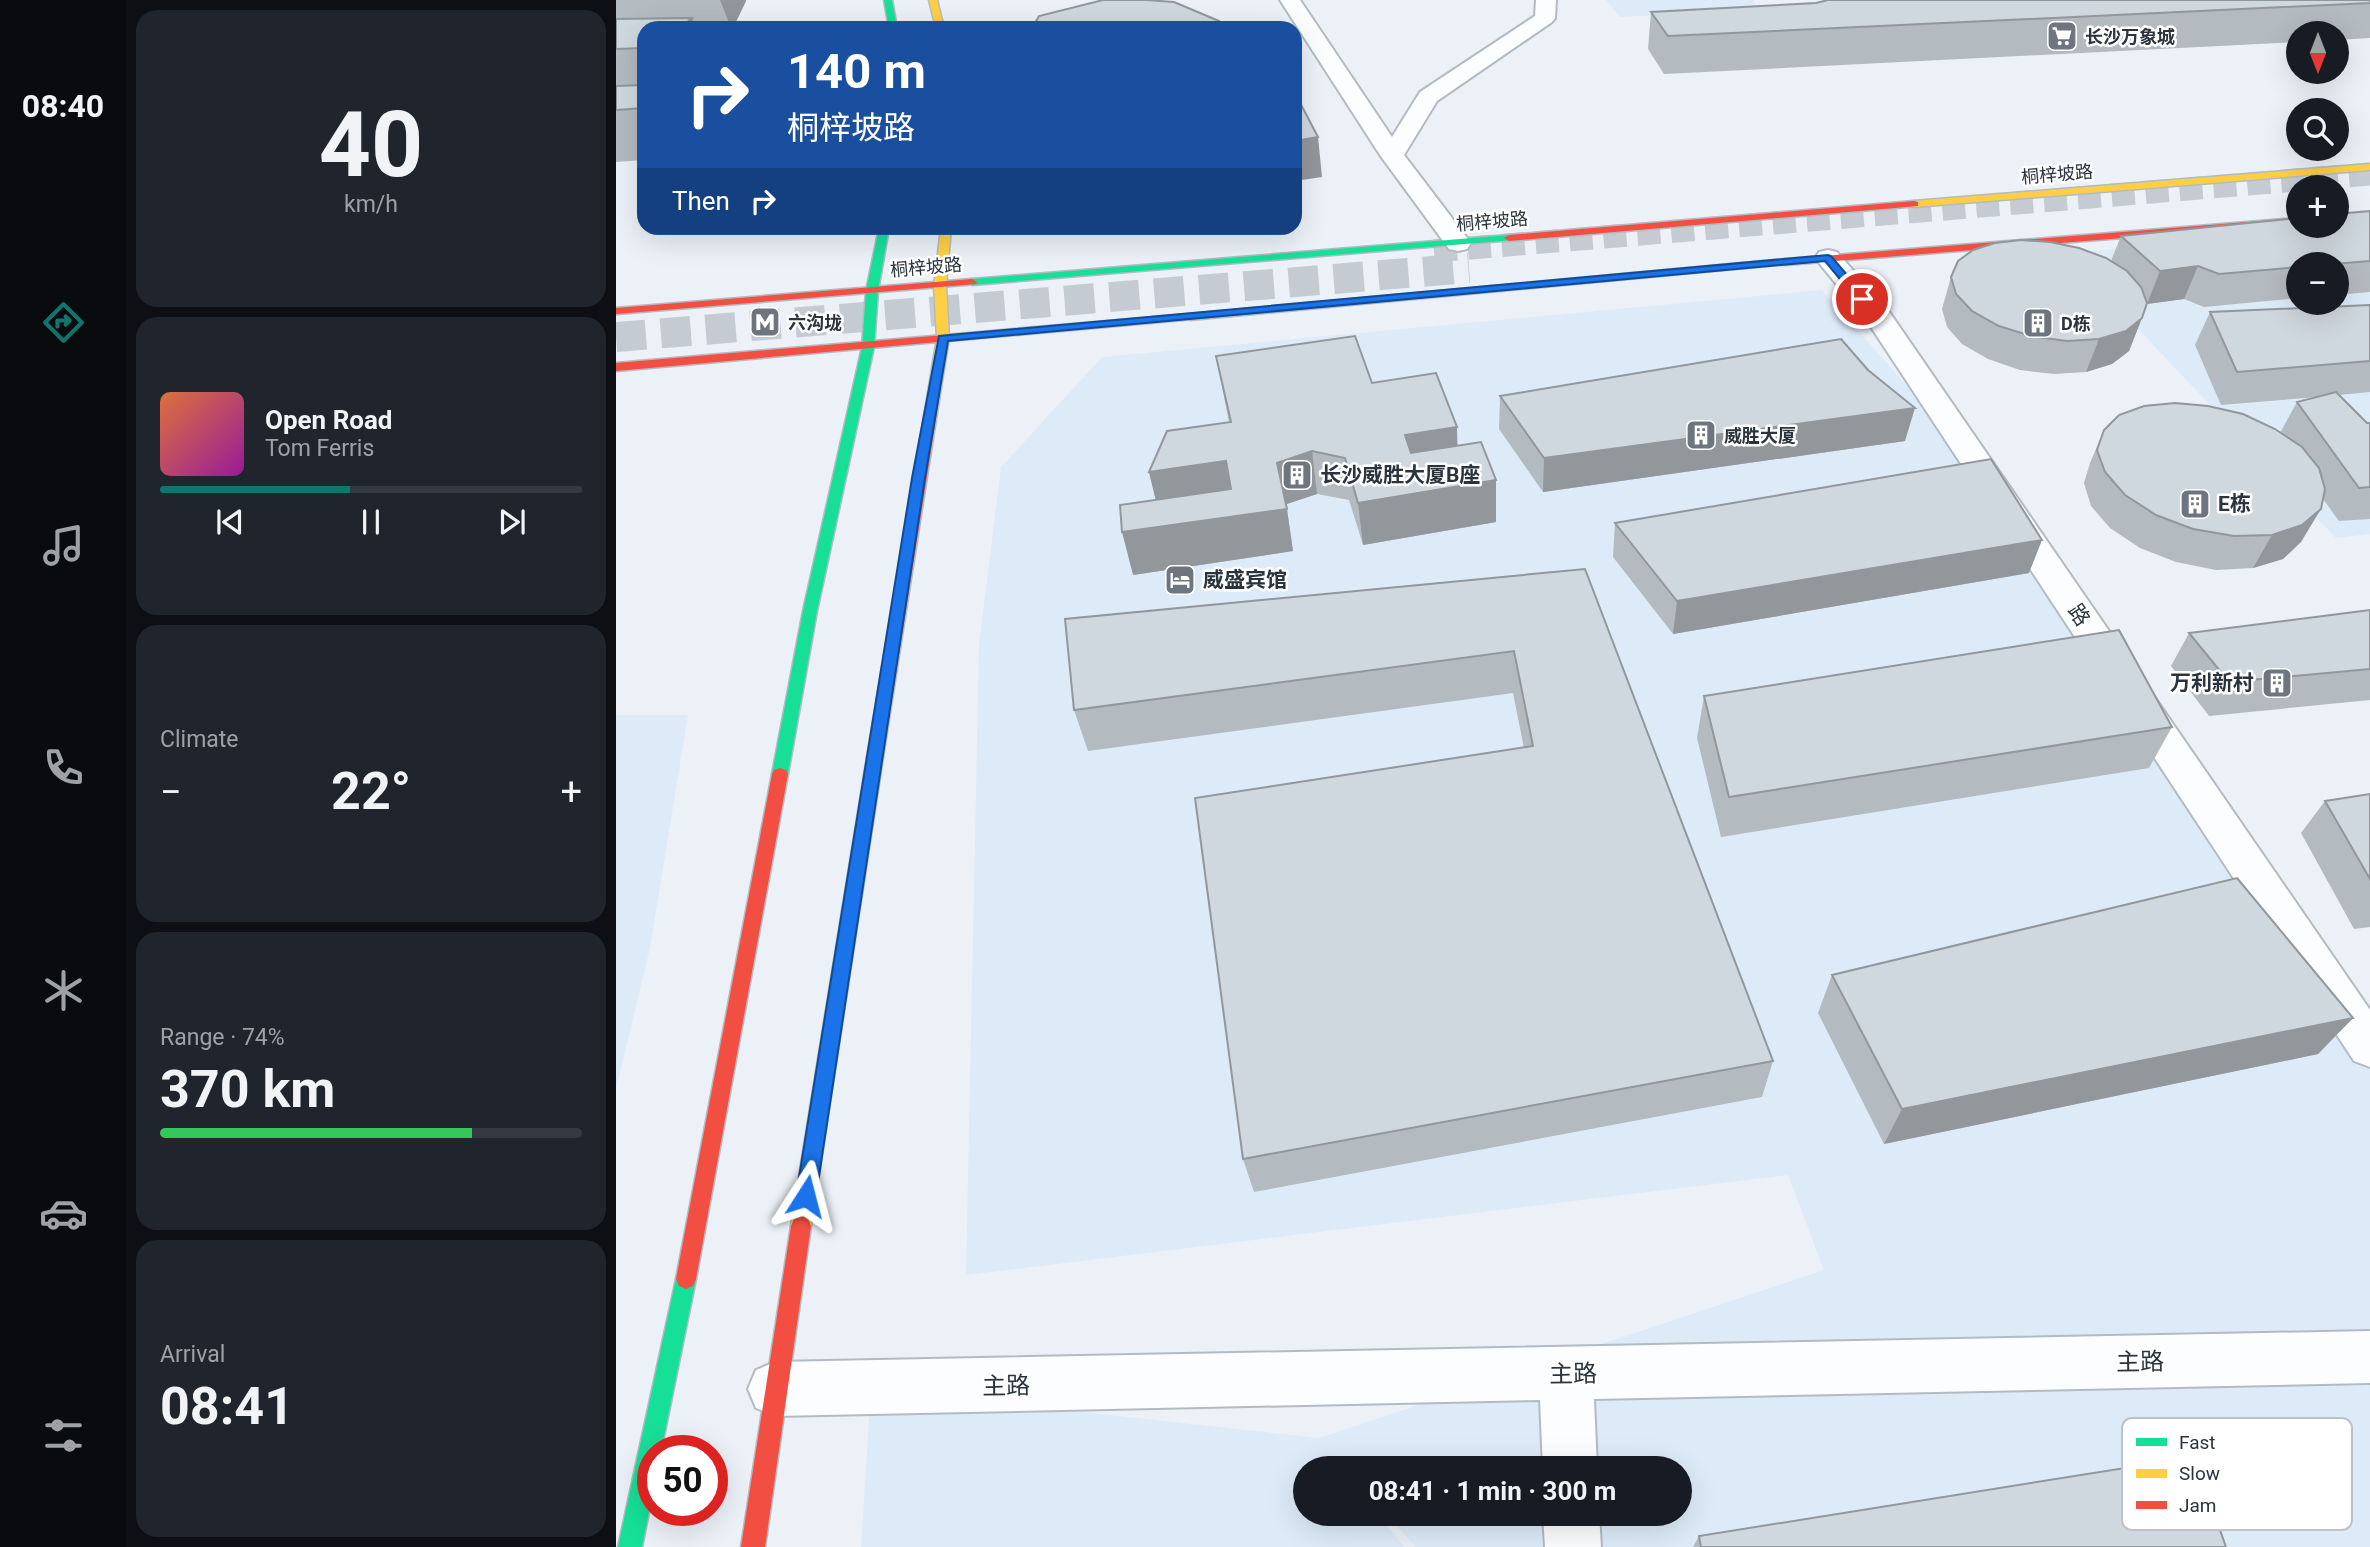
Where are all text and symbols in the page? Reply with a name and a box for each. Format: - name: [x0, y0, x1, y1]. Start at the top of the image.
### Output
- supermarket icon: 长沙万象城: [2045, 19, 2079, 53]
- north arrow: [2286, 21, 2348, 84]
- map controls: [2286, 21, 2349, 315]
- place label: 长沙万象城: [2085, 26, 2175, 47]
- text: 140 m: [787, 43, 926, 100]
- icon: right: [672, 49, 763, 140]
- text: 08:40: [22, 87, 104, 125]
- text: 40: [319, 92, 423, 198]
- button: search: [2286, 98, 2349, 161]
- text: 桐梓坡路: [787, 109, 915, 147]
- street label: 桐梓坡路: [2020, 160, 2094, 188]
- button: +: [2286, 175, 2349, 238]
- icon: right: [744, 182, 782, 220]
- text: Then: [672, 186, 730, 216]
- text: km/h: [344, 191, 398, 218]
- street label: 桐梓坡路: [1455, 207, 1529, 235]
- button: −: [2286, 252, 2349, 315]
- street label: 桐梓坡路: [889, 253, 963, 281]
- pin: [1832, 269, 1892, 329]
- icon: arrive: [1843, 280, 1881, 318]
- icon: directions: [39, 298, 88, 347]
- metro station icon: 六沟垅: [748, 305, 782, 339]
- building icon: D栋: [2021, 306, 2055, 340]
- place label: 六沟垅: [788, 312, 842, 333]
- place label: D栋: [2061, 313, 2091, 334]
- text: Open Road: [265, 405, 393, 435]
- building icon: 威胜大厦: [1684, 418, 1718, 452]
- place label: 威胜大厦: [1724, 425, 1796, 446]
- text: Tom Ferris: [265, 435, 374, 462]
- building icon: 长沙威胜大厦B座: [1280, 458, 1314, 492]
- place label: 长沙威胜大厦B座: [1320, 463, 1480, 487]
- building icon: E栋: [2178, 487, 2212, 521]
- place label: E栋: [2218, 492, 2251, 516]
- icon: previous: [211, 503, 249, 541]
- icon: pause: [352, 503, 390, 541]
- icon: next: [493, 503, 531, 541]
- icon: music: [39, 521, 88, 570]
- hotel icon: 威盛宾馆: [1163, 563, 1197, 597]
- place label: 威盛宾馆: [1203, 568, 1287, 592]
- street label: 路: [2063, 600, 2095, 630]
- building icon: 万利新村: [2260, 666, 2294, 700]
- place label: 万利新村: [2170, 671, 2254, 695]
- text: Climate: [160, 726, 239, 753]
- icon: phone: [39, 743, 88, 792]
- text: 22°: [331, 761, 411, 822]
- text: −: [160, 770, 182, 814]
- text: +: [560, 770, 582, 814]
- icon: climate: [39, 966, 88, 1015]
- text: Range · 74%: [160, 1024, 285, 1051]
- text: 370 km: [160, 1059, 335, 1120]
- position arrow: [769, 1159, 843, 1233]
- icon: car: [39, 1189, 88, 1238]
- text: Arrival: [160, 1341, 225, 1368]
- street label: 主路: [2116, 1348, 2164, 1376]
- street label: 主路: [1549, 1360, 1597, 1388]
- street label: 主路: [982, 1372, 1030, 1400]
- text: 08:41: [160, 1376, 294, 1437]
- icon: filters: [39, 1411, 88, 1460]
- legend: [2122, 1418, 2352, 1530]
- text: Fast: [2179, 1431, 2216, 1454]
- speed limit sign: 50: [637, 1435, 728, 1526]
- text: Slow: [2179, 1462, 2220, 1485]
- text: 08:41 · 1 min · 300 m: [1369, 1476, 1616, 1506]
- text: Jam: [2179, 1494, 2216, 1517]

